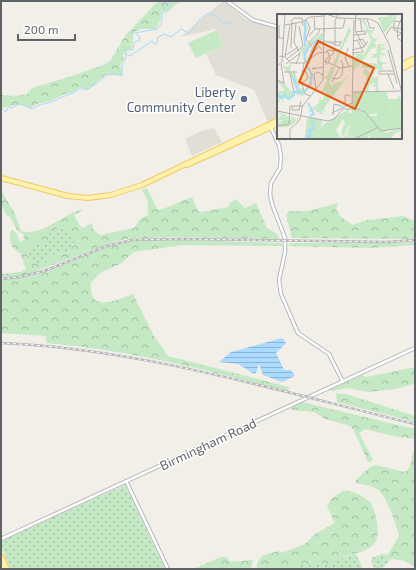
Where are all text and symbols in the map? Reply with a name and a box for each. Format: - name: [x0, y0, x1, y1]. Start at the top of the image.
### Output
- inset map: [277, 14, 402, 139]
- scale bar: [18, 16, 75, 42]
- text: 200 m: [24, 22, 58, 36]
- place label: Liberty Community Center: [127, 84, 236, 115]
- marker: Liberty Community Center: [239, 94, 249, 104]
- street label: Birmingham Road: [157, 415, 259, 473]

